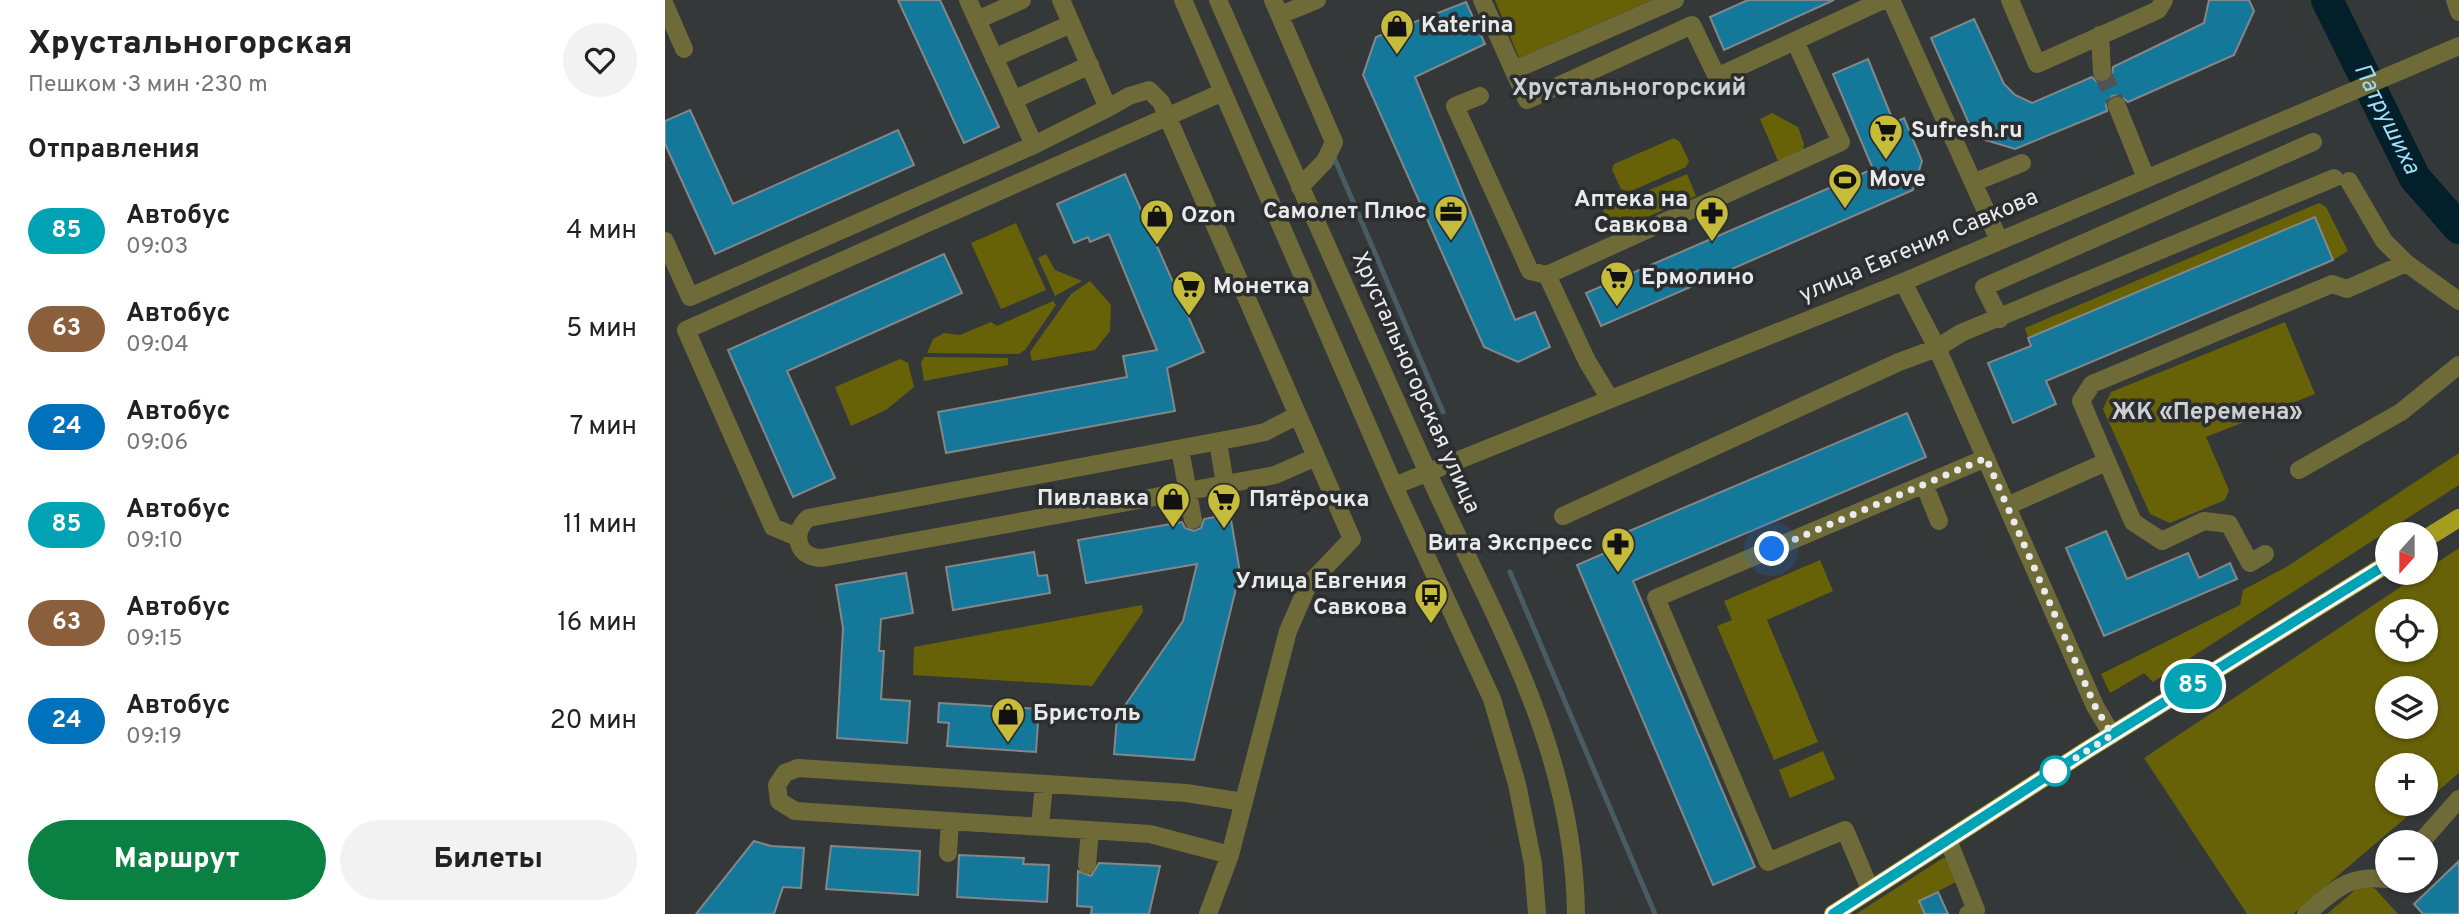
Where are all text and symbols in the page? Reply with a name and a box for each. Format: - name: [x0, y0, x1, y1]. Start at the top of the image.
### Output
- shop icon: Katerina: [1378, 7, 1416, 56]
- place label: Katerina: [1421, 12, 1513, 41]
- button: heart: [563, 23, 637, 97]
- text: Хрустальногорская: [28, 24, 353, 66]
- water label: Патрушиха: [2346, 59, 2426, 180]
- text: Пешком · 3 мин · 230 m: [28, 71, 268, 100]
- district label: Хрустальногорский: [1512, 74, 1746, 104]
- supermarket icon: Sufresh.ru: [1867, 112, 1905, 161]
- place label: Sufresh.ru: [1911, 117, 2023, 146]
- text: Отправления: [28, 134, 200, 167]
- sports icon: Move: [1826, 161, 1864, 210]
- place label: Move: [1869, 166, 1926, 195]
- street label: улица Евгения Савкова: [1795, 183, 2043, 311]
- place label: Аптека на Савкова: [1574, 186, 1688, 241]
- office icon: Самолет Плюс: [1432, 193, 1470, 242]
- pharmacy icon: Аптека на Савкова: [1693, 194, 1731, 243]
- shop icon: Ozon: [1138, 197, 1176, 246]
- place label: Самолет Плюс: [1263, 198, 1427, 227]
- text: Автобус: [126, 200, 231, 233]
- place label: Ozon: [1181, 202, 1236, 231]
- text: 4 мин: [566, 215, 637, 248]
- text: 85: [52, 216, 81, 246]
- text: 09:03: [126, 233, 188, 262]
- street label: Хрустальногорская улица: [1344, 248, 1486, 518]
- supermarket icon: Ермолино: [1598, 259, 1636, 308]
- place label: Ермолино: [1641, 264, 1754, 293]
- supermarket icon: Монетка: [1170, 268, 1208, 317]
- place label: Монетка: [1213, 273, 1310, 302]
- text: Автобус: [126, 298, 231, 331]
- text: 5 мин: [566, 313, 637, 346]
- text: 63: [52, 314, 81, 344]
- text: 09:04: [126, 331, 189, 360]
- text: Автобус: [126, 396, 231, 429]
- district label: ЖК «Перемена»: [2111, 398, 2303, 428]
- text: 7 мин: [570, 411, 637, 444]
- text: 24: [51, 412, 82, 442]
- text: 09:06: [126, 429, 188, 458]
- shop icon: Пивлавка: [1154, 480, 1192, 529]
- supermarket icon: Пятёрочка: [1205, 481, 1243, 530]
- place label: Пивлавка: [1037, 485, 1149, 514]
- place label: Пятёрочка: [1249, 486, 1369, 515]
- text: Автобус: [126, 494, 231, 527]
- text: 11 мин: [563, 509, 637, 542]
- text: 85: [52, 510, 81, 540]
- north arrow: [2375, 522, 2438, 584]
- map controls: [2375, 522, 2438, 893]
- pharmacy icon: Вита Экспресс: [1599, 525, 1637, 574]
- text: 09:10: [126, 527, 183, 556]
- place label: Вита Экспресс: [1428, 530, 1593, 559]
- your location: [1754, 531, 1789, 566]
- place label: Улица Евгения Савкова: [1235, 568, 1407, 623]
- bus stop icon: Улица Евгения Савкова: [1412, 576, 1450, 625]
- text: Автобус: [126, 592, 231, 625]
- button: locate: [2375, 599, 2438, 662]
- text: 16 мин: [557, 607, 637, 640]
- text: 63: [52, 608, 81, 638]
- text: 09:15: [126, 625, 183, 654]
- line badge: 85: [2161, 663, 2225, 709]
- text: 85: [2178, 671, 2208, 701]
- button: layers: [2375, 676, 2438, 739]
- text: Автобус: [126, 690, 231, 723]
- shop icon: Бристоль: [989, 695, 1027, 744]
- place label: Бристоль: [1033, 700, 1141, 729]
- text: 20 мин: [550, 705, 637, 738]
- text: 24: [51, 706, 82, 736]
- text: 09:19: [126, 723, 182, 752]
- button: +: [2375, 753, 2438, 816]
- unlabelled marker: [2040, 756, 2070, 786]
- button: Маршрут: [28, 820, 326, 900]
- button: Билеты: [340, 820, 637, 900]
- button: −: [2375, 830, 2438, 893]

